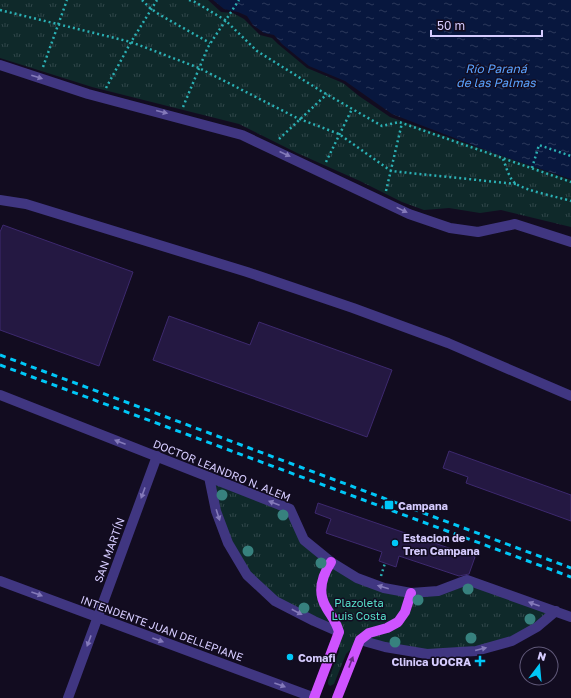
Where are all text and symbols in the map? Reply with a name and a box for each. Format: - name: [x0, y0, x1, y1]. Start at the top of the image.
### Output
- scale bar: [431, 12, 542, 38]
- text: 50 m: [437, 18, 465, 33]
- water label: Río Paraná de las Palmas: [456, 61, 536, 90]
- one-way arrow: [31, 74, 43, 80]
- one-way arrow: [156, 110, 168, 116]
- one-way arrow: [279, 152, 291, 158]
- one-way arrow: [396, 207, 408, 213]
- street label: DOCTOR LEANDRO N. ALEM: [151, 436, 293, 504]
- one-way arrow: [114, 438, 126, 444]
- one-way arrow: [140, 487, 146, 499]
- one-way arrow: [268, 499, 280, 505]
- marker: Campana: [383, 499, 395, 511]
- place label: Campana: [398, 499, 448, 512]
- one-way arrow: [215, 510, 221, 522]
- street label: SAN MARTÍN: [91, 516, 127, 584]
- place label: Estacion de Tren Campana: [403, 531, 480, 557]
- marker: Estacion de Tren Campana: [390, 538, 400, 548]
- one-way arrow: [377, 584, 389, 590]
- one-way arrow: [31, 592, 43, 598]
- street label: INTENDENTE JUAN DELLEPIANE: [79, 593, 245, 664]
- park label: Plazoleta Luis Costa: [332, 596, 386, 622]
- one-way arrow: [528, 600, 540, 606]
- one-way arrow: [291, 609, 303, 616]
- one-way arrow: [85, 635, 91, 647]
- one-way arrow: [153, 637, 165, 643]
- one-way arrow: [474, 646, 487, 652]
- north arrow: [519, 646, 559, 686]
- text: N: [536, 649, 548, 663]
- place label: Comafi: [298, 651, 335, 664]
- marker: Comafi: [285, 652, 295, 662]
- one-way arrow: [349, 655, 355, 667]
- place label: Clinica UOCRA: [392, 655, 471, 668]
- marker: Clinica UOCRA: [474, 655, 486, 667]
- one-way arrow: [275, 683, 287, 689]

